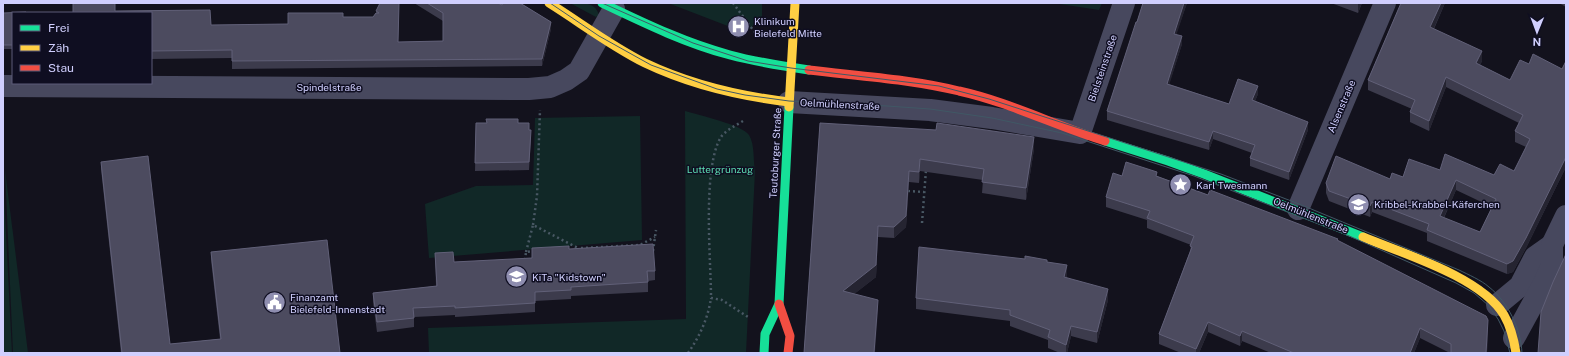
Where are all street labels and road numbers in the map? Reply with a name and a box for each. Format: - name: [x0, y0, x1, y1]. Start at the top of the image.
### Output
- street label: Bielsteinstraße: [1085, 33, 1119, 103]
- street label: Alsenstraße: [1325, 78, 1358, 134]
- street label: Spindelstraße: [296, 81, 362, 93]
- street label: Oelmühlenstraße: [800, 96, 881, 112]
- street label: Teutoburger Straße: [767, 107, 783, 199]
- street label: Oelmühlenstraße: [1272, 194, 1351, 236]

